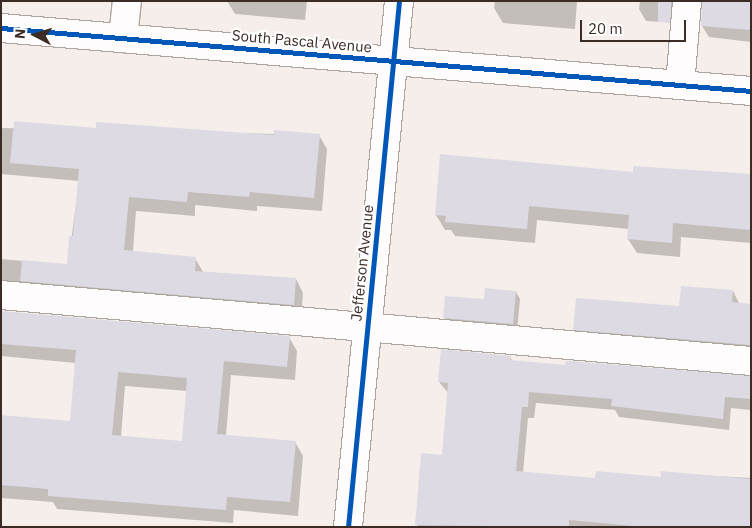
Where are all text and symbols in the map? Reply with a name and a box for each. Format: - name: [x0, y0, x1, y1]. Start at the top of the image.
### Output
- north arrow: [10, 10, 60, 60]
- scale bar: [582, 10, 688, 42]
- text: 20 m: [588, 19, 623, 38]
- street label: South Pascal Avenue: [231, 26, 373, 56]
- text: N: [11, 28, 29, 40]
- street label: Jefferson Avenue: [347, 204, 377, 322]

